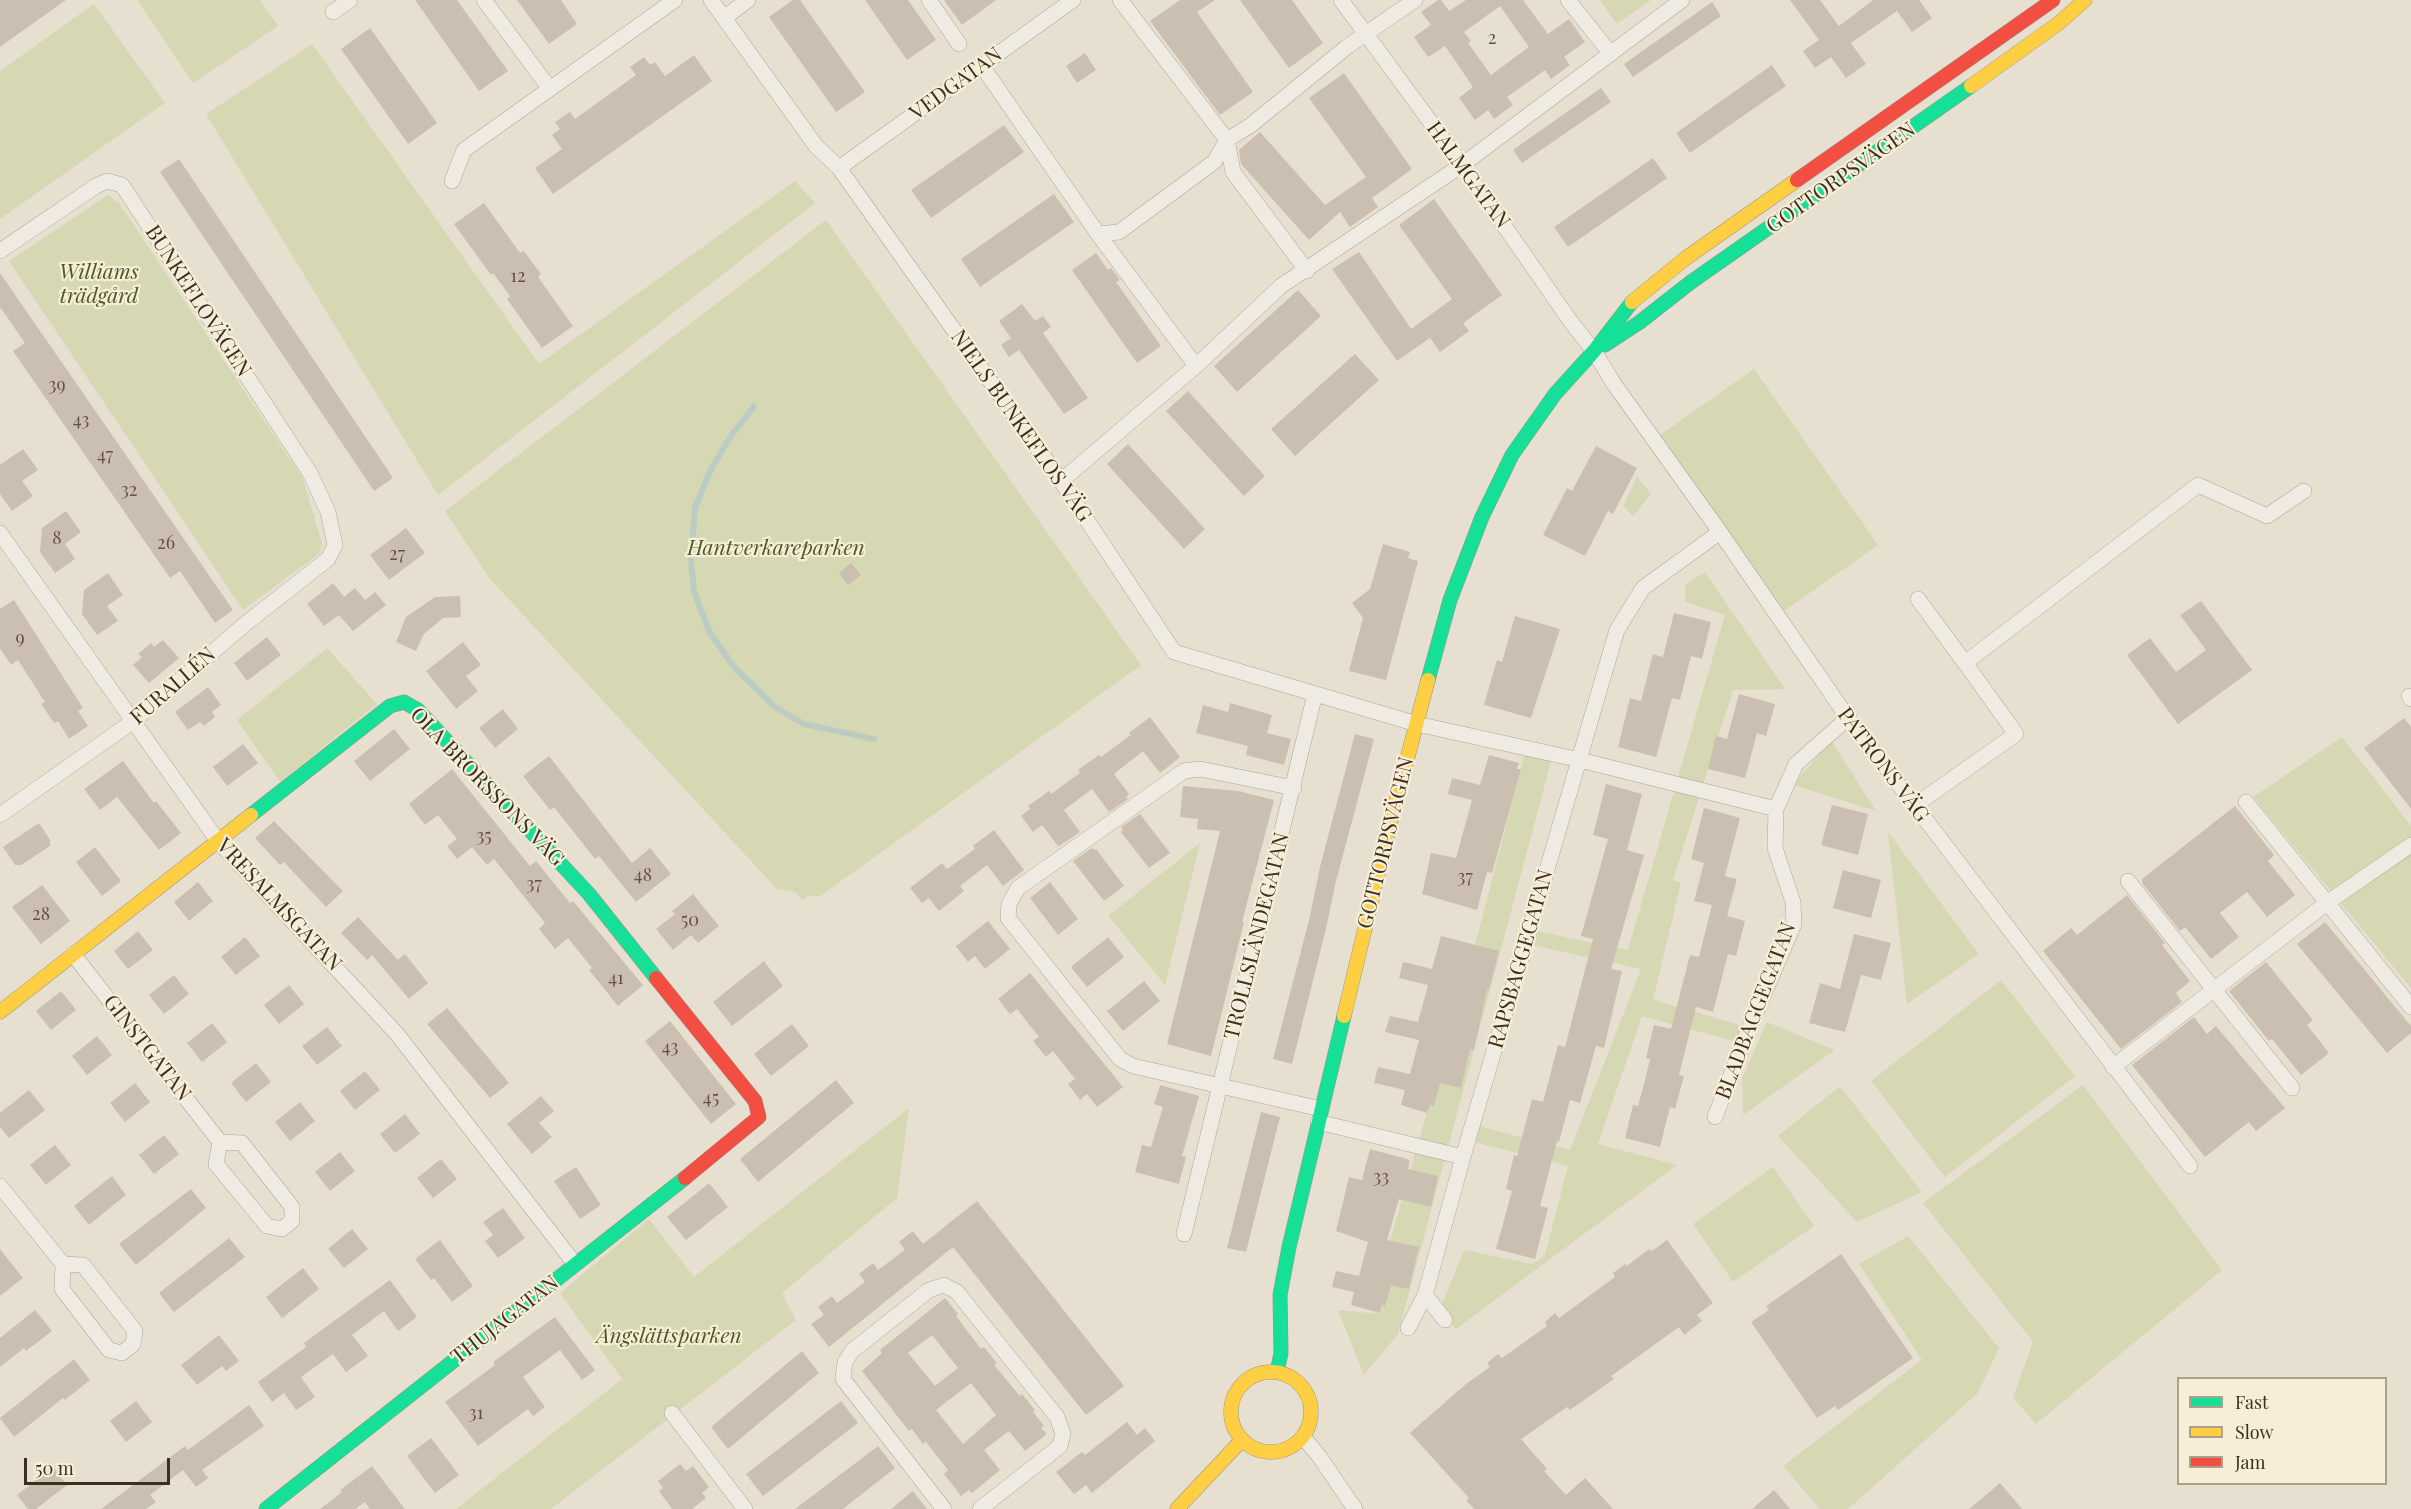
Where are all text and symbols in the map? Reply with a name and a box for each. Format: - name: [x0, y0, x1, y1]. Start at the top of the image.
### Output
- house number: 2: [1488, 27, 1496, 49]
- street label: VEDGATAN: [905, 42, 1007, 126]
- street label: HALMGATAN: [1421, 117, 1515, 233]
- street label: GOTTORPSVÄGEN: [1762, 117, 1920, 239]
- street label: BUNKEFLOVÄGEN: [140, 221, 256, 381]
- park label: Williams trädgård: [59, 259, 139, 309]
- house number: 12: [510, 265, 526, 287]
- street label: NIELS BUNKEFLOS VÄG: [945, 325, 1097, 527]
- house number: 39: [48, 374, 66, 396]
- house number: 43: [73, 409, 89, 431]
- house number: 47: [97, 444, 113, 466]
- house number: 32: [121, 479, 137, 501]
- house number: 8: [52, 527, 62, 549]
- house number: 26: [157, 532, 175, 554]
- park label: Hantverkareparken: [687, 535, 865, 561]
- house number: 27: [389, 543, 405, 565]
- house number: 9: [15, 627, 25, 649]
- street label: FURALLÉN: [125, 642, 221, 730]
- street label: OLA BRORSSONS VÄG: [405, 702, 569, 872]
- street label: PATRONS VÄG: [1832, 703, 1934, 827]
- street label: GOTTORPSVÄGEN: [1352, 754, 1420, 932]
- house number: 35: [476, 825, 492, 847]
- street label: TROLLSLÄNDEGATAN: [1219, 830, 1295, 1042]
- street label: VRESALMSGATAN: [211, 833, 347, 977]
- house number: 48: [634, 864, 652, 886]
- house number: 37: [1457, 866, 1473, 888]
- street label: RAPSBAGGEGATAN: [1483, 867, 1559, 1051]
- house number: 37: [526, 873, 542, 895]
- house number: 28: [32, 903, 50, 925]
- house number: 50: [681, 909, 699, 931]
- street label: BLADBAGGEGATAN: [1711, 919, 1801, 1103]
- house number: 41: [608, 967, 624, 989]
- street label: GINSTGATAN: [98, 990, 196, 1106]
- house number: 43: [662, 1036, 678, 1058]
- house number: 45: [703, 1087, 719, 1109]
- house number: 33: [1373, 1166, 1389, 1188]
- street label: THUJAGATAN: [446, 1270, 564, 1370]
- park label: Ängslättsparken: [596, 1323, 742, 1349]
- legend: [2177, 1377, 2387, 1485]
- text: Fast: [2235, 1390, 2268, 1414]
- house number: 31: [469, 1402, 483, 1424]
- text: Slow: [2235, 1420, 2273, 1444]
- scale bar: [27, 1446, 172, 1484]
- text: Jam: [2235, 1450, 2265, 1474]
- text: 50 m: [35, 1456, 74, 1480]

